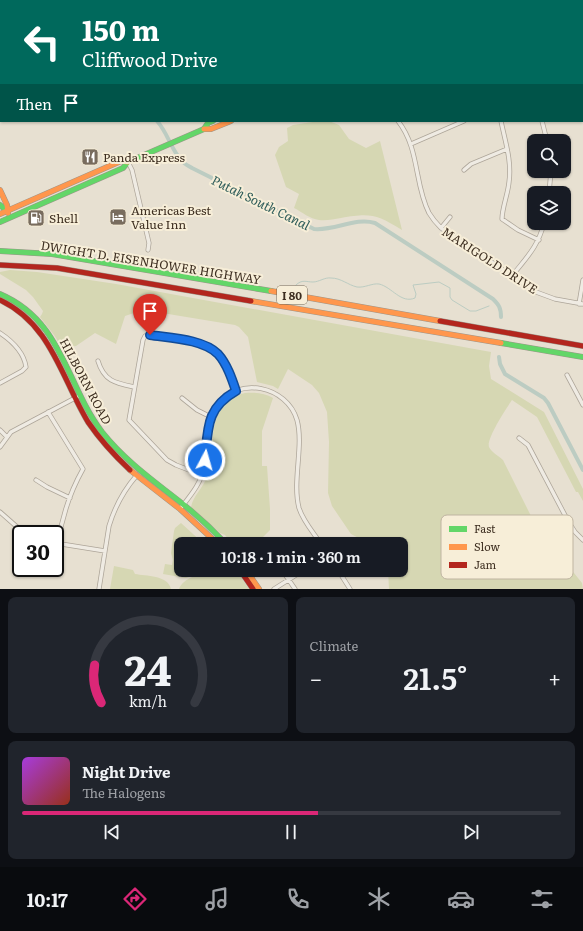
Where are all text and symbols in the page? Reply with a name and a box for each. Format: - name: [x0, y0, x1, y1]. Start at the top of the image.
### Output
- text: 150 m: [82, 8, 160, 50]
- icon: left: [16, 16, 68, 68]
- text: Cliffwood Drive: [82, 46, 218, 73]
- text: Then: [16, 92, 52, 115]
- icon: arrive: [60, 92, 82, 114]
- map controls: [527, 134, 571, 230]
- button: search: [527, 134, 571, 178]
- restaurant icon: Panda Express: [80, 147, 100, 167]
- place label: Panda Express: [103, 148, 185, 166]
- water label: Putah South Canal: [209, 170, 314, 234]
- button: layers: [527, 186, 571, 230]
- place label: Americas Best Value Inn: [131, 201, 211, 233]
- hotel icon: Americas Best Value Inn: [108, 207, 128, 227]
- fuel station icon: Shell: [26, 208, 46, 228]
- place label: Shell: [49, 209, 78, 227]
- street label: MARIGOLD DRIVE: [438, 222, 542, 298]
- street label: DWIGHT D. EISENHOWER HIGHWAY: [40, 236, 263, 288]
- road number: I 80: [277, 286, 307, 304]
- pin: [133, 294, 167, 335]
- icon: arrive: [139, 300, 161, 322]
- street label: HILBORN ROAD: [56, 335, 116, 427]
- position arrow: [184, 439, 226, 481]
- legend: [441, 515, 573, 579]
- text: Fast: [474, 520, 496, 536]
- speed limit sign: 30: [12, 525, 64, 577]
- text: Slow: [474, 538, 500, 554]
- text: 10:18 · 1 min · 360 m: [221, 545, 361, 568]
- text: Jam: [474, 556, 497, 572]
- text: Climate: [310, 636, 358, 655]
- text: 24: [124, 637, 171, 699]
- text: 21.5°: [403, 655, 467, 699]
- text: −: [310, 661, 322, 694]
- text: +: [548, 661, 561, 694]
- text: km/h: [129, 690, 167, 711]
- text: Night Drive: [82, 760, 171, 783]
- text: The Halogens: [82, 783, 165, 802]
- icon: previous: [101, 821, 123, 843]
- icon: pause: [280, 821, 302, 843]
- icon: next: [460, 821, 482, 843]
- icon: directions: [121, 885, 149, 913]
- icon: music: [203, 885, 231, 913]
- icon: phone: [284, 885, 312, 913]
- icon: climate: [365, 885, 393, 913]
- icon: car: [447, 885, 475, 913]
- icon: filters: [528, 885, 556, 913]
- text: 10:17: [27, 886, 68, 913]

